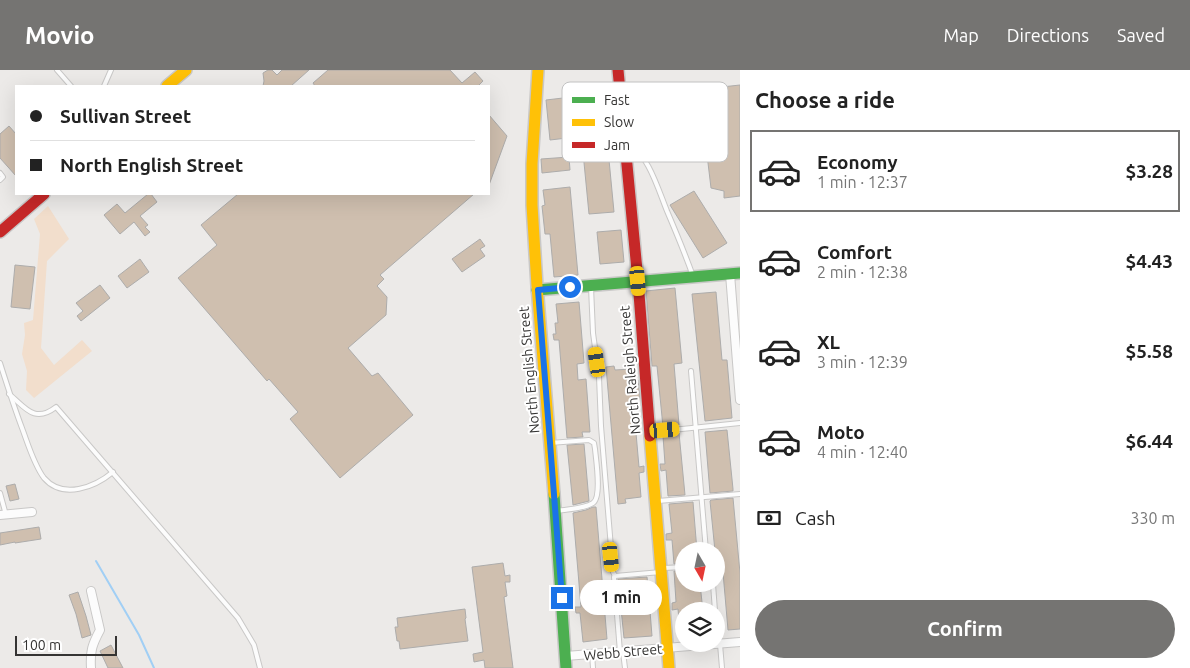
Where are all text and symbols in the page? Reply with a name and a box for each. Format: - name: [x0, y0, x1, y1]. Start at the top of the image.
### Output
- text: Movio: [25, 22, 95, 49]
- text: Map: [943, 25, 979, 45]
- text: Directions: [1007, 25, 1089, 45]
- text: Saved: [1117, 25, 1165, 45]
- legend: [562, 82, 728, 162]
- text: Choose a ride: [755, 87, 895, 112]
- text: Fast: [604, 92, 630, 108]
- text: Sullivan Street: [60, 105, 191, 127]
- text: Slow: [604, 114, 634, 130]
- text: Jam: [604, 137, 630, 153]
- icon: car: [757, 149, 802, 194]
- text: Economy: [817, 151, 898, 173]
- text: North English Street: [60, 154, 243, 176]
- text: $3.28: [1125, 160, 1173, 182]
- text: 1 min · 12:37: [817, 173, 908, 191]
- icon: car: [757, 239, 802, 284]
- text: Comfort: [817, 241, 892, 263]
- text: $4.43: [1125, 250, 1173, 272]
- text: 2 min · 12:38: [817, 263, 908, 281]
- car: [629, 265, 646, 297]
- route start: [559, 276, 581, 298]
- street label: North Raleigh Street: [616, 304, 644, 435]
- street label: North English Street: [515, 305, 543, 434]
- icon: car: [757, 329, 802, 374]
- text: XL: [817, 331, 840, 353]
- text: $5.58: [1125, 340, 1173, 362]
- car: [587, 346, 606, 378]
- text: 3 min · 12:39: [817, 353, 908, 371]
- icon: car: [757, 419, 802, 464]
- car: [649, 421, 680, 439]
- text: Moto: [817, 421, 865, 443]
- text: $6.44: [1125, 430, 1173, 452]
- text: 4 min · 12:40: [817, 443, 908, 461]
- icon: cash: [755, 504, 783, 532]
- text: Cash: [795, 507, 836, 529]
- text: 330 m: [1130, 509, 1175, 527]
- car: [601, 541, 620, 573]
- north arrow: [675, 542, 725, 592]
- map controls: [675, 542, 725, 652]
- callout: 1 min: [580, 580, 662, 616]
- route end: [551, 587, 573, 609]
- text: 1 min: [601, 588, 641, 606]
- button: Confirm: [755, 600, 1175, 658]
- button: layers: [675, 602, 725, 652]
- scale bar: [15, 633, 118, 656]
- text: 100 m: [22, 637, 61, 653]
- street label: Webb Street: [583, 641, 664, 663]

